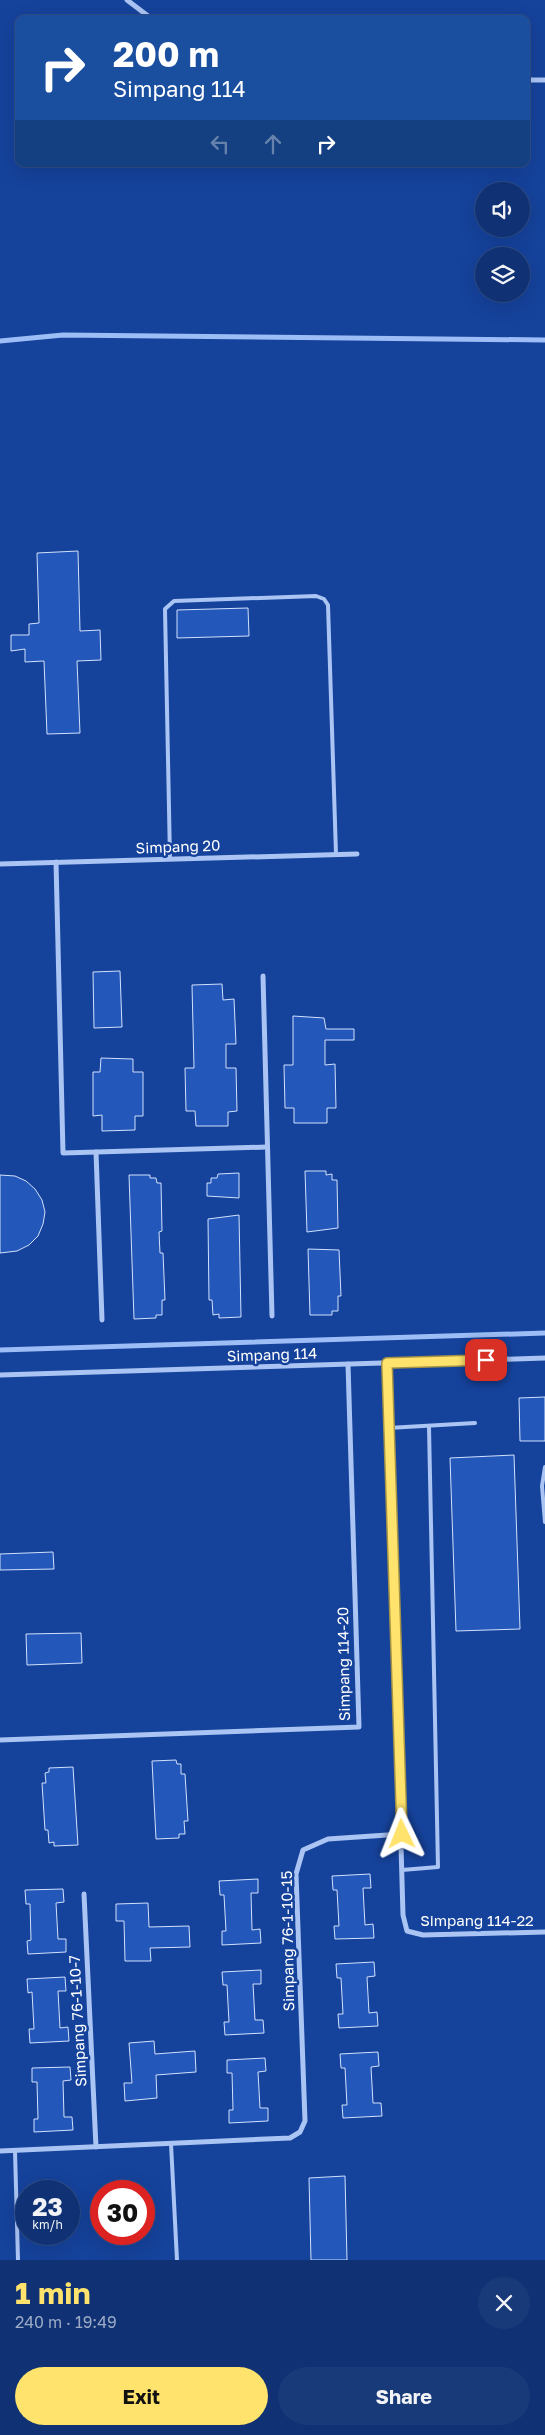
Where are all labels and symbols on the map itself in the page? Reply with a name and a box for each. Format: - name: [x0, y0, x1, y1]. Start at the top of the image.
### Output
- street label: Simpang 20: [135, 836, 221, 856]
- pin: [465, 1339, 507, 1381]
- street label: Simpang 114: [226, 1343, 318, 1365]
- street label: Simpang 114-20: [333, 1607, 353, 1721]
- position arrow: [375, 1807, 427, 1859]
- street label: Simpang 76-1-10-15: [277, 1870, 297, 2012]
- street label: Simpang 114-22: [420, 1911, 534, 1929]
- street label: Simpang 76-1-10-7: [65, 1955, 89, 2087]
- speed limit sign: 30: [90, 2180, 155, 2245]

